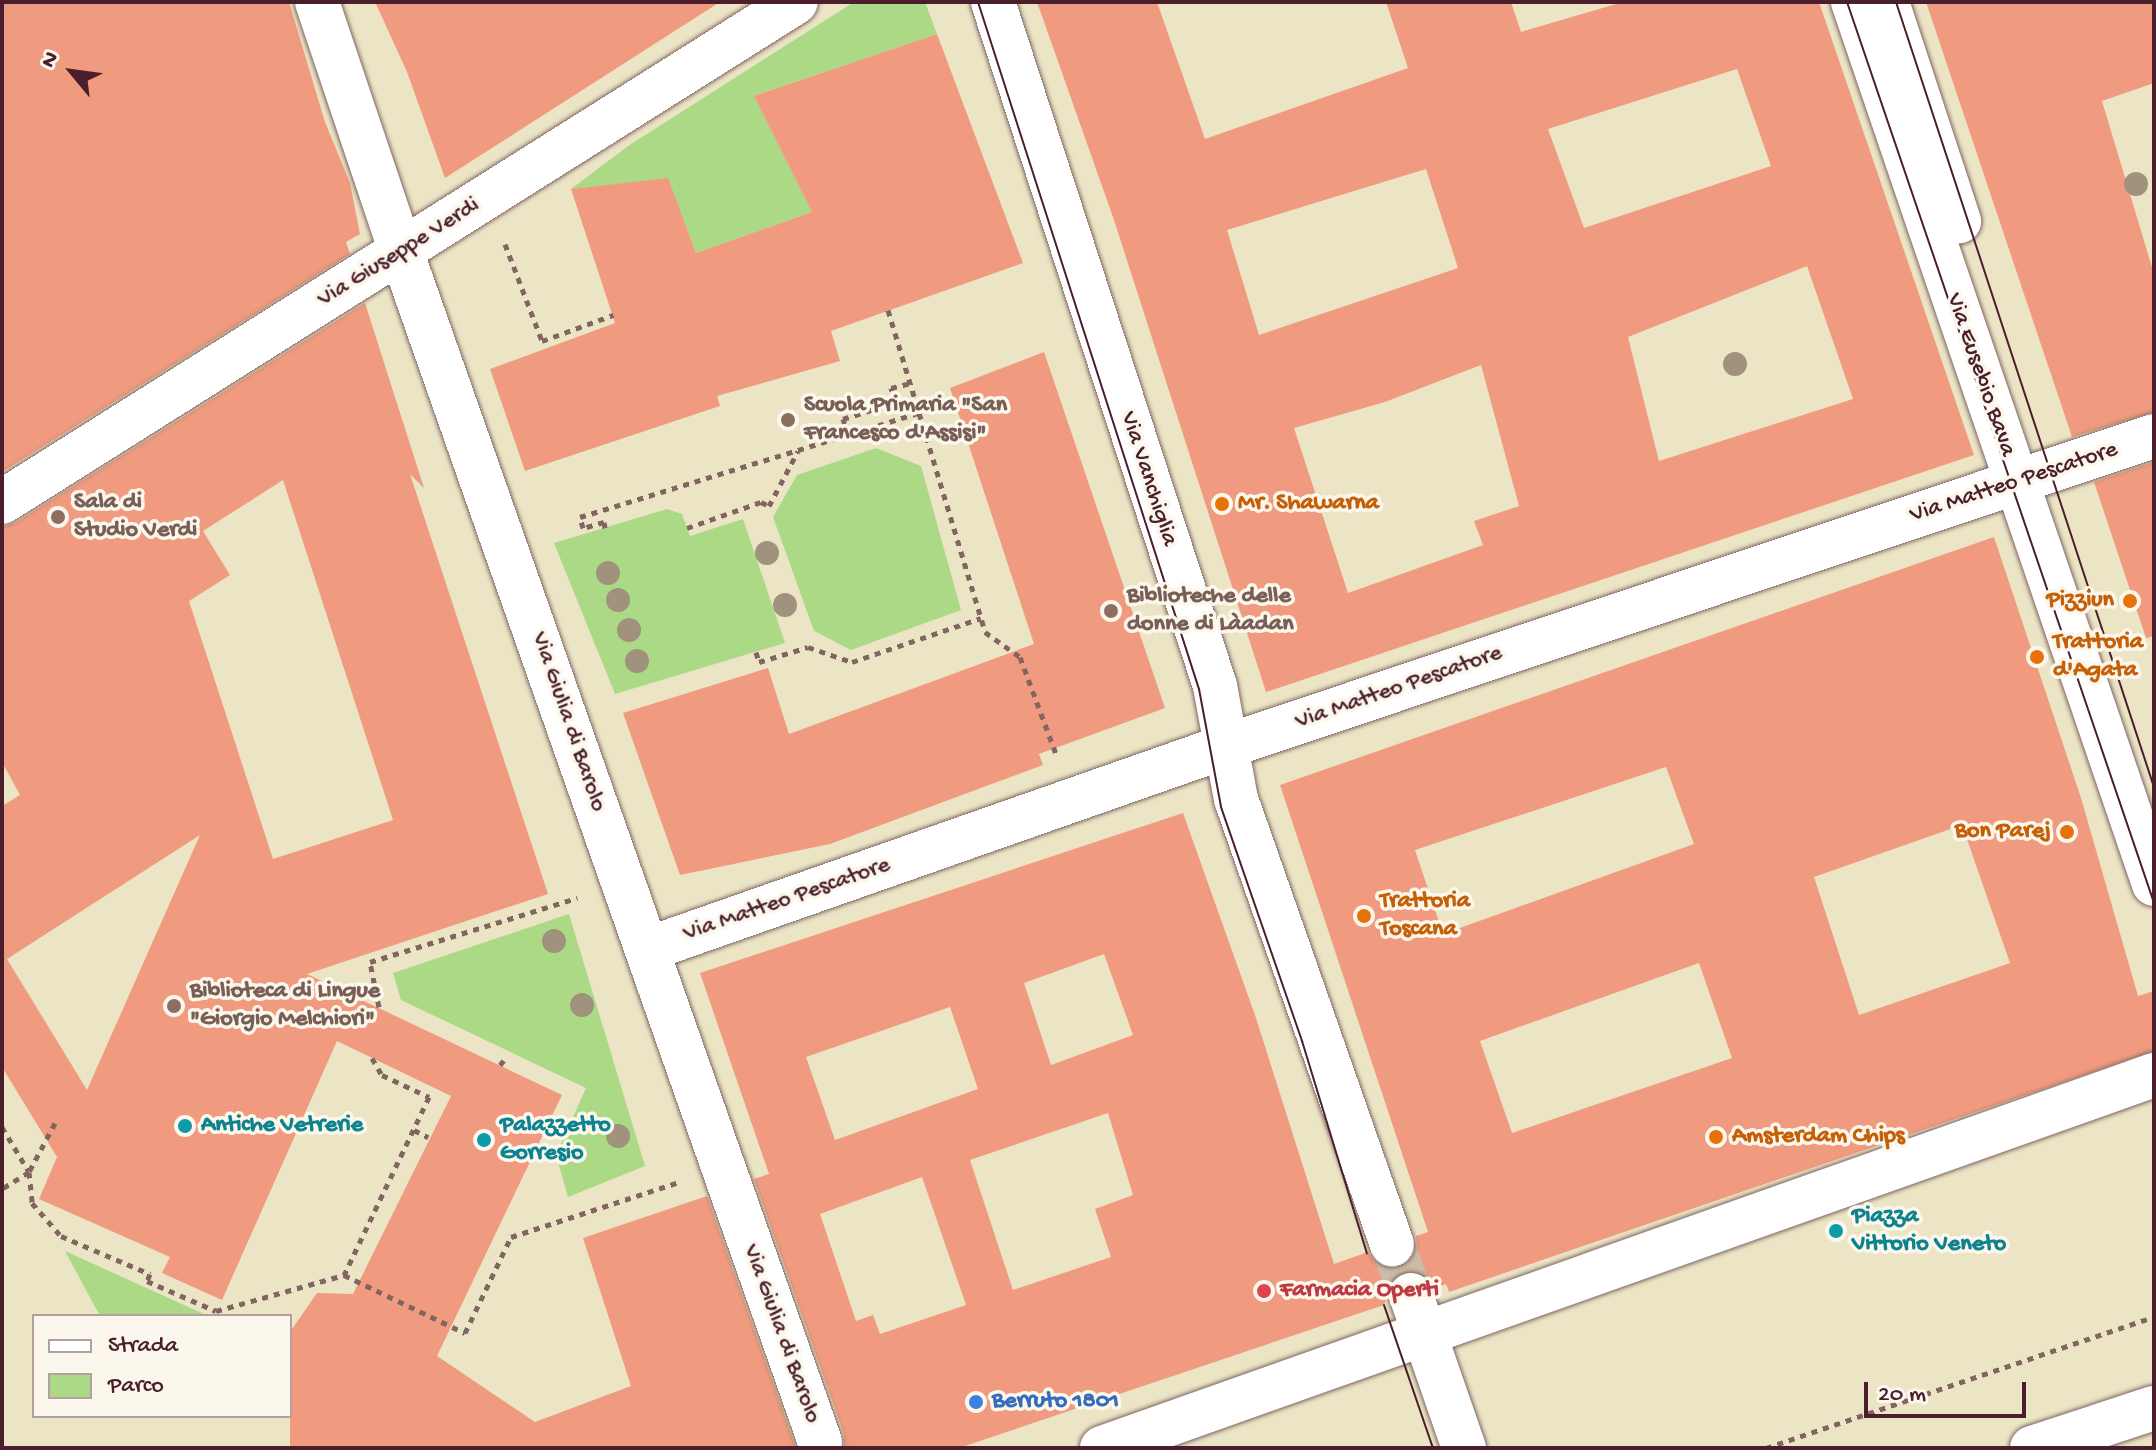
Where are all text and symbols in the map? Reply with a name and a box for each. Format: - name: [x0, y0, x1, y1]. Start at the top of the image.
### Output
- north arrow: [32, 32, 112, 112]
- text: N: [36, 48, 66, 73]
- street label: Via Giuseppe Verdi: [313, 192, 485, 314]
- street label: Via Eusebio Bava: [1939, 290, 2021, 460]
- place label: Scuola Primaria "San Francesco d'Assisi": [804, 392, 1007, 448]
- street label: Via Vanchiglia: [1113, 408, 1183, 550]
- marker: Scuola Primaria "San Francesco d'Assisi": [779, 411, 797, 429]
- street label: Via Matteo Pescatore: [1906, 436, 2122, 530]
- place label: Sala di Studio Verdi: [74, 489, 197, 545]
- place label: Mr. Shawarna: [1238, 490, 1379, 518]
- marker: Mr. Shawarna: [1213, 495, 1231, 513]
- marker: Sala di Studio Verdi: [49, 508, 67, 526]
- place label: Biblioteche delle donne di Làadan: [1127, 583, 1294, 639]
- place label: Pizziun: [2047, 587, 2114, 615]
- marker: Pizziun: [2121, 592, 2139, 610]
- marker: Biblioteche delle donne di Làadan: [1102, 602, 1120, 620]
- street label: Via Giulia di Barolo: [524, 628, 612, 816]
- place label: Trattoria d'Agata: [2053, 629, 2143, 685]
- street label: Via Matteo Pescatore: [1292, 639, 1506, 737]
- marker: Trattoria d'Agata: [2028, 648, 2046, 666]
- place label: Bon Parej: [1955, 818, 2051, 846]
- marker: Bon Parej: [2058, 823, 2076, 841]
- street label: Via Matteo Pescatore: [680, 851, 894, 949]
- place label: Trattoria Toscana: [1380, 888, 1470, 944]
- marker: Trattoria Toscana: [1355, 907, 1373, 925]
- place label: Biblioteca di Lingue "Giorgio Melchiori": [190, 978, 380, 1034]
- marker: Biblioteca di Lingue "Giorgio Melchiori": [165, 997, 183, 1015]
- place label: Antiche Vetrerie: [201, 1112, 363, 1140]
- place label: Palazzetto Gorresio: [500, 1112, 611, 1168]
- marker: Antiche Vetrerie: [176, 1117, 194, 1135]
- place label: Amsterdam Chips: [1732, 1123, 1905, 1151]
- marker: Amsterdam Chips: [1707, 1128, 1725, 1146]
- marker: Palazzetto Gorresio: [475, 1131, 493, 1149]
- place label: Piazza Vittorio Veneto: [1852, 1203, 2006, 1259]
- marker: Piazza Vittorio Veneto: [1827, 1222, 1845, 1240]
- street label: Via Giulia di Barolo: [735, 1241, 827, 1427]
- place label: Farmacia Operti: [1280, 1277, 1439, 1305]
- marker: Farmacia Operti: [1255, 1282, 1273, 1300]
- legend: [32, 1314, 292, 1418]
- text: Strada: [108, 1332, 178, 1361]
- scale bar: [1868, 1366, 2030, 1416]
- text: Parco: [108, 1372, 164, 1401]
- text: 20 m: [1878, 1381, 1926, 1410]
- place label: Berruto 1801: [992, 1388, 1119, 1416]
- marker: Berruto 1801: [967, 1393, 985, 1411]

